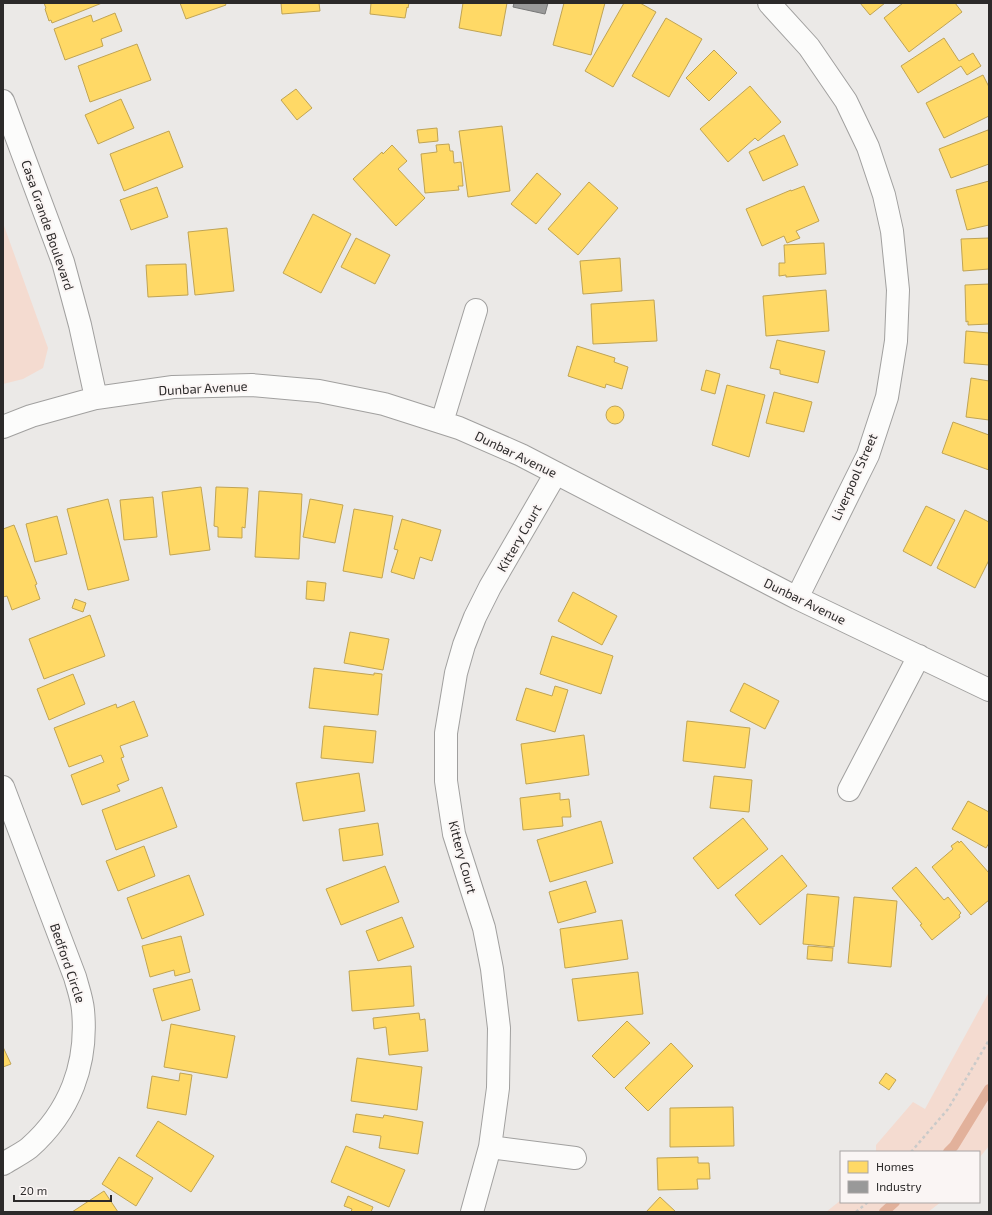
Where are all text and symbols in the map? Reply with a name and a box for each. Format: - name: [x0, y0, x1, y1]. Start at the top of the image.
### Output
- street label: Casa Grande Boulevard: [18, 158, 78, 292]
- street label: Dunbar Avenue: [158, 378, 248, 398]
- street label: Dunbar Avenue: [472, 427, 560, 481]
- street label: Liverpool Street: [828, 431, 880, 523]
- street label: Kittery Court: [493, 502, 545, 574]
- street label: Dunbar Avenue: [761, 574, 849, 628]
- street label: Kittery Court: [446, 819, 480, 895]
- street label: Bedford Circle: [47, 921, 89, 1005]
- legend: [840, 1151, 980, 1203]
- text: Homes: [876, 1159, 914, 1173]
- scale bar: [14, 1177, 111, 1203]
- text: Industry: [876, 1179, 922, 1193]
- text: 20 m: [20, 1183, 47, 1197]

